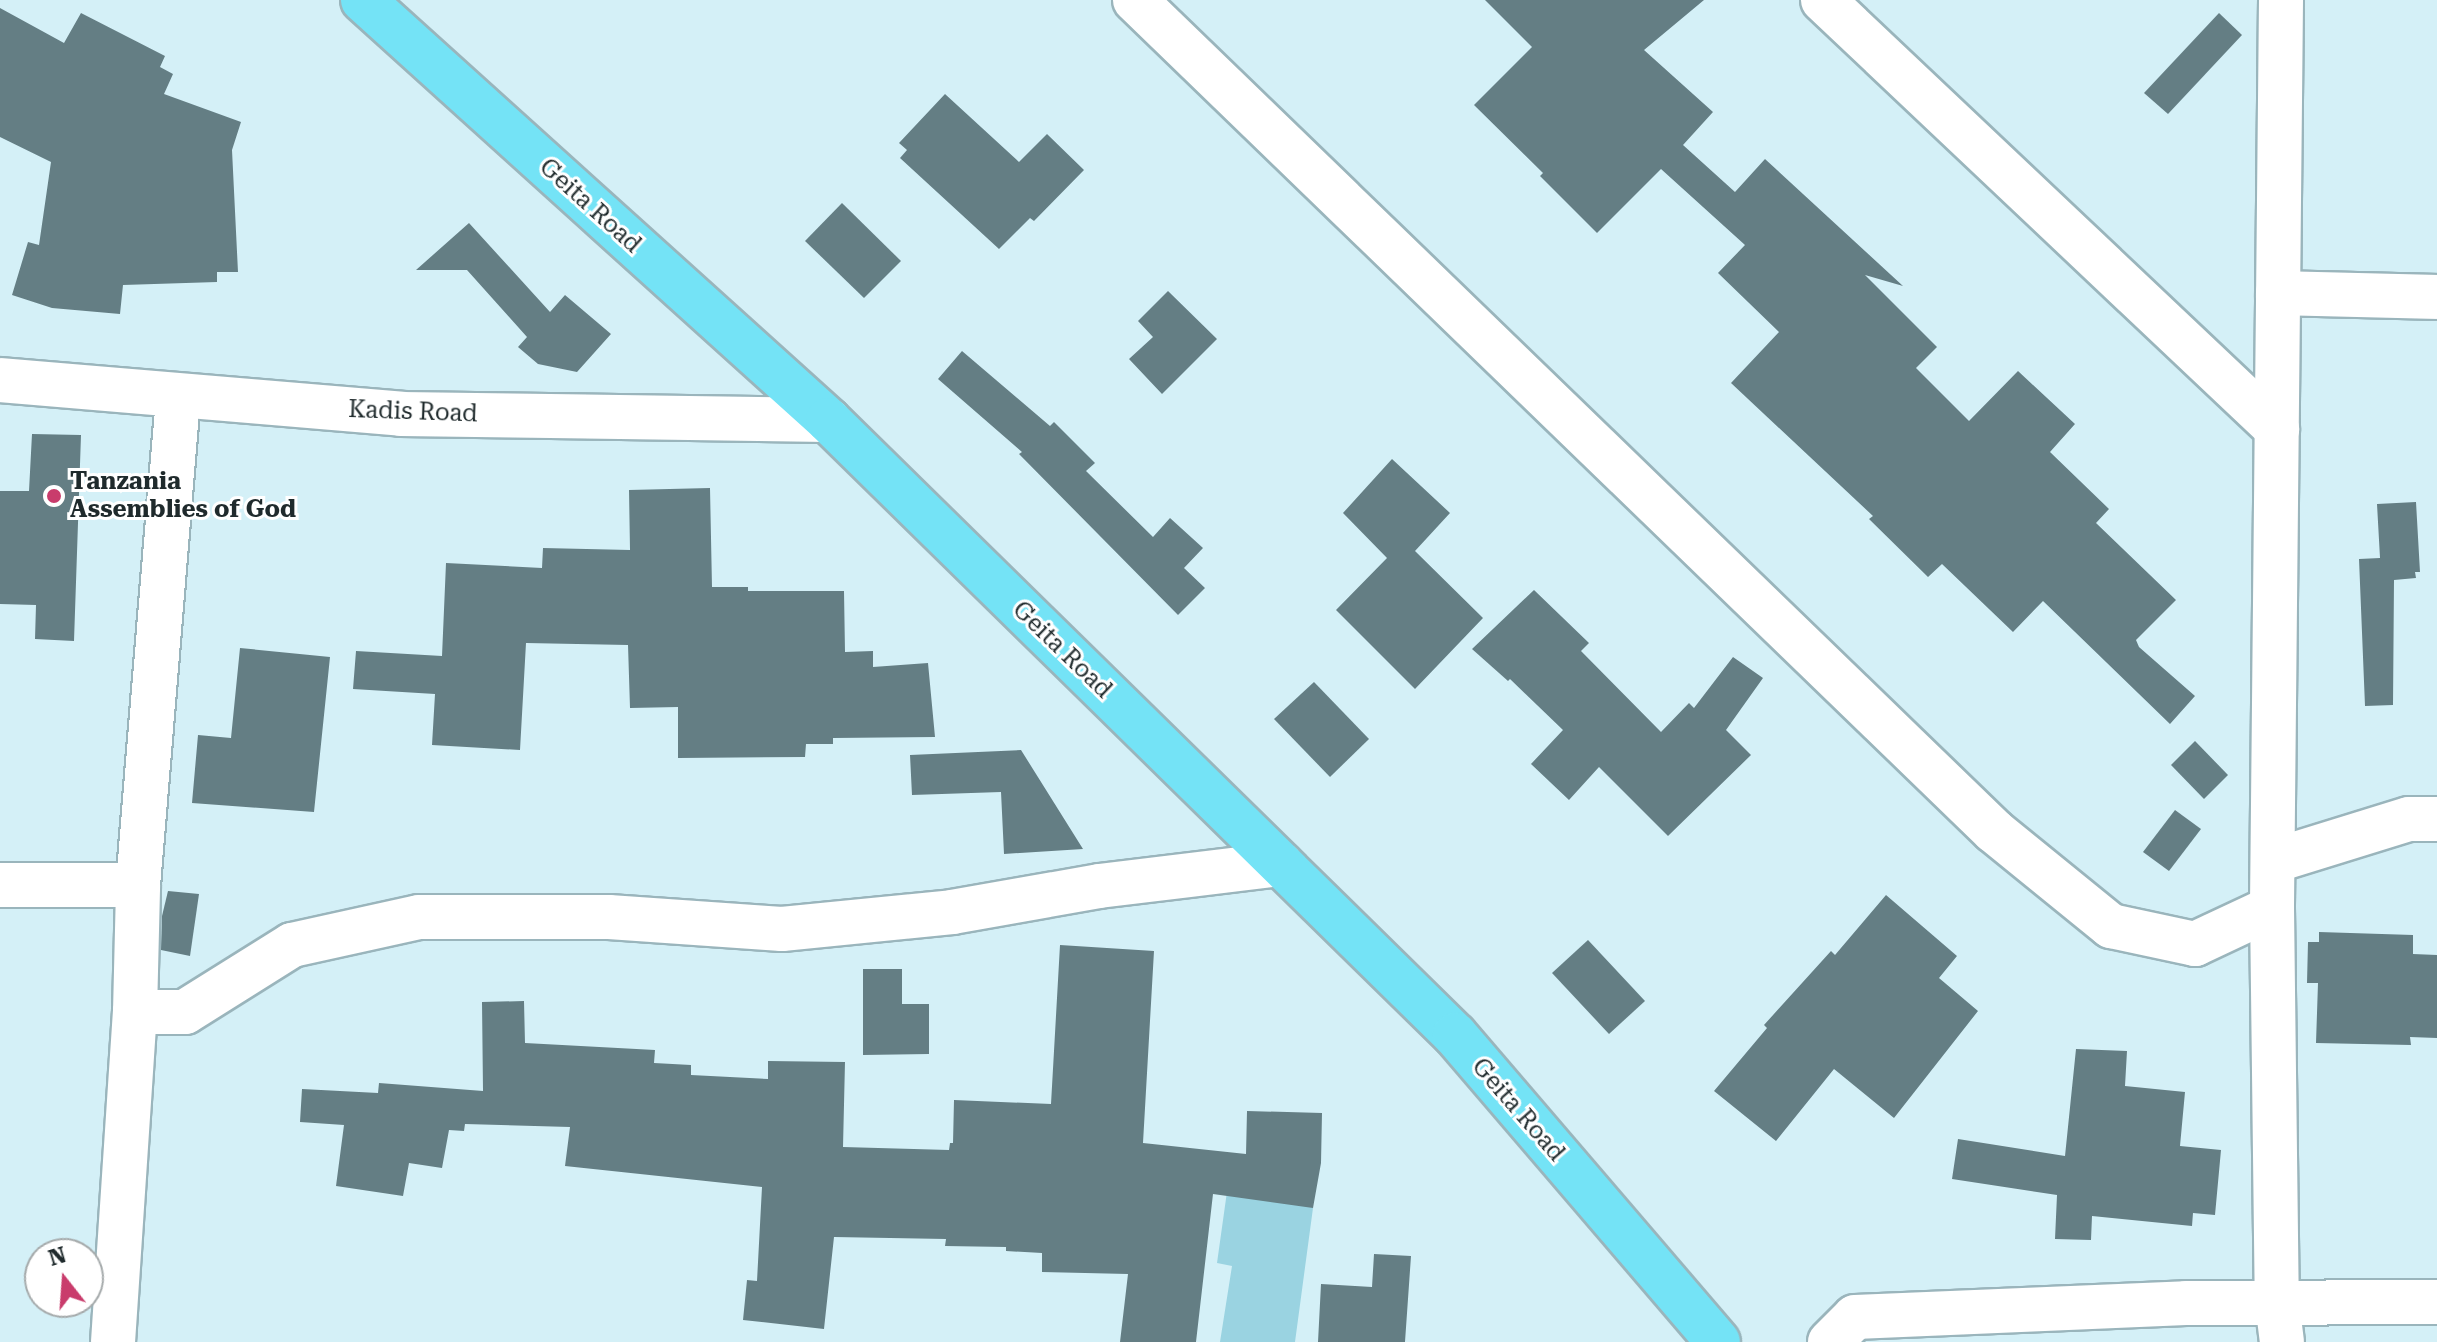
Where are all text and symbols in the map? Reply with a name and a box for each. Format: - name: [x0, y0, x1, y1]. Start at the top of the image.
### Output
- street label: Geita Road: [533, 153, 647, 259]
- street label: Kadis Road: [348, 395, 478, 429]
- place label: Tanzania Assemblies of God: [70, 468, 296, 524]
- marker: Tanzania Assemblies of God: [45, 487, 63, 505]
- street label: Geita Road: [1006, 596, 1118, 704]
- street label: Geita Road: [1466, 1053, 1570, 1167]
- north arrow: [24, 1238, 104, 1318]
- text: N: [46, 1242, 69, 1271]

